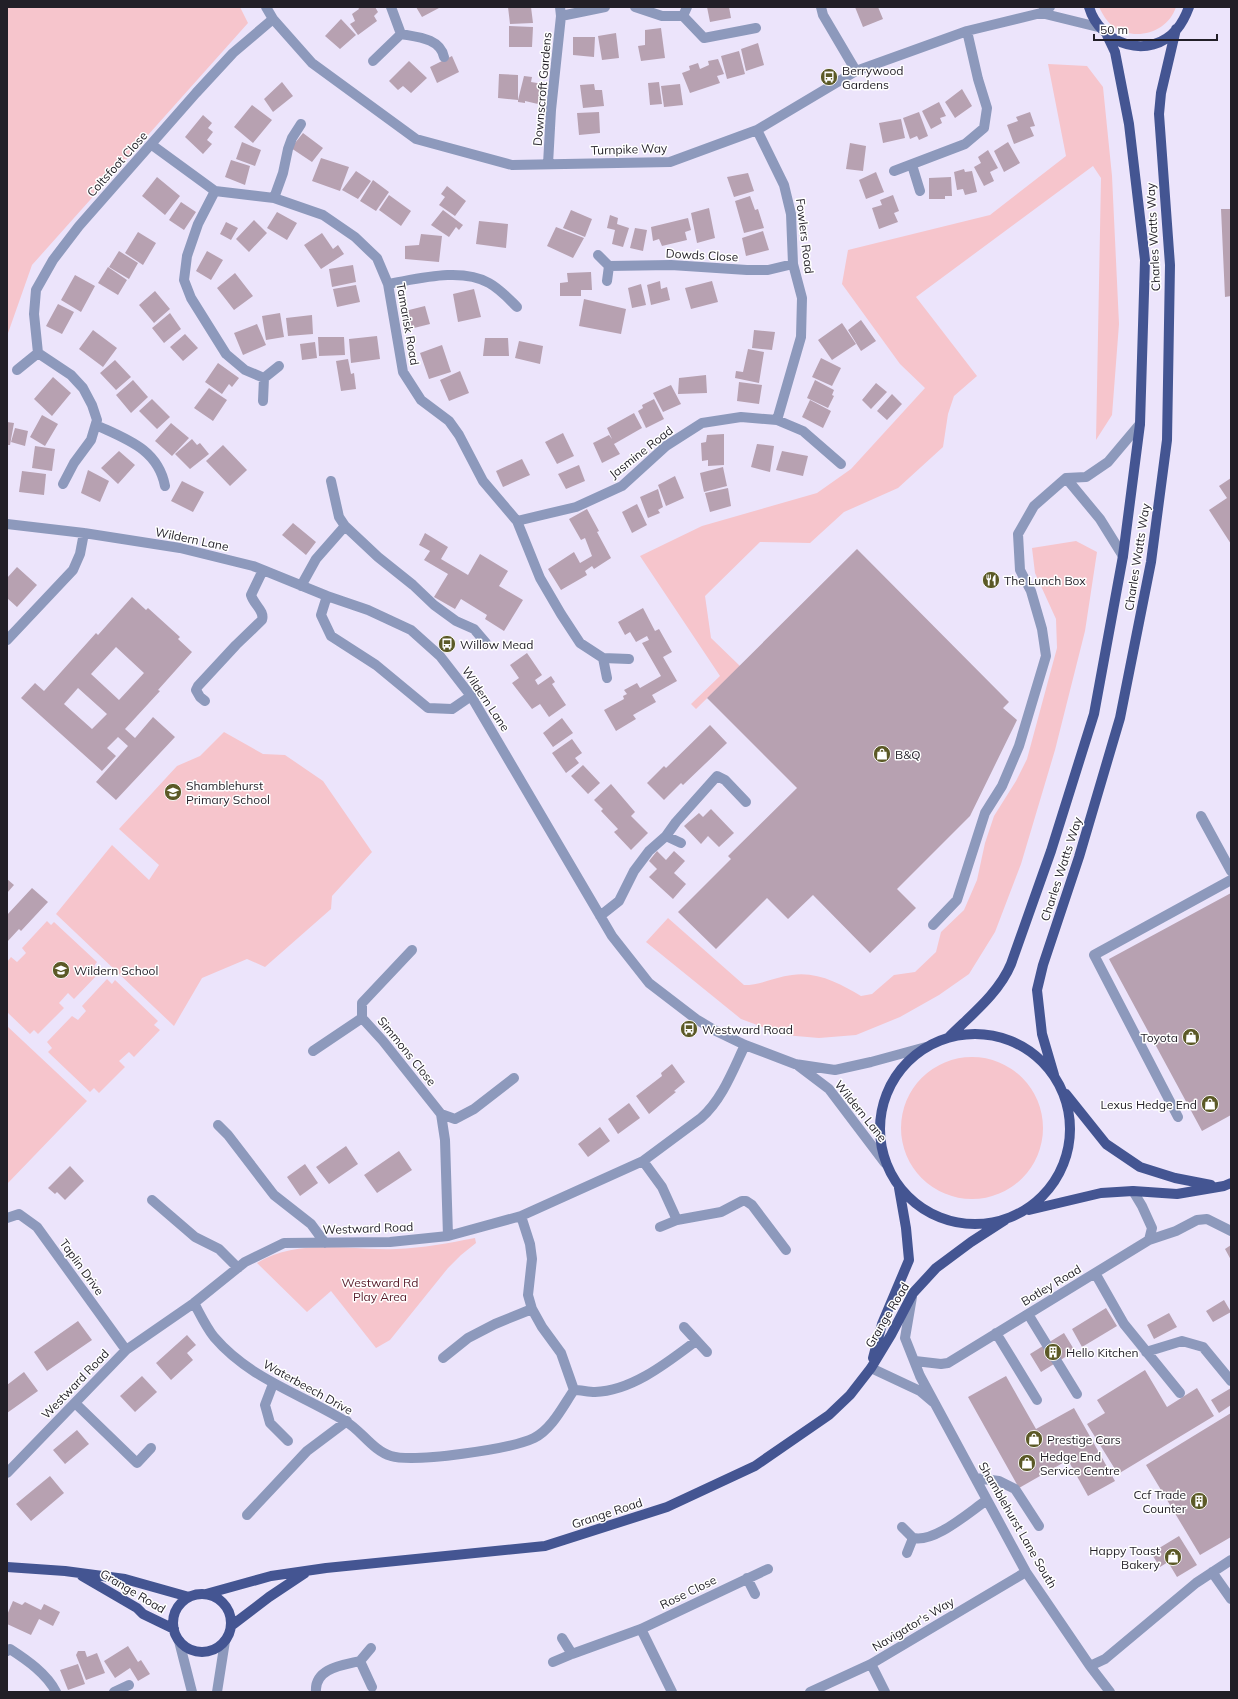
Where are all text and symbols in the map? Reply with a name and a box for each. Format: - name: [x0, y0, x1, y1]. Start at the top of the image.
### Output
- scale bar: [1094, 16, 1217, 42]
- text: 50 m: [1100, 22, 1128, 37]
- street label: Downscroft Gardens: [530, 31, 554, 147]
- place label: Berrywood Gardens: [842, 63, 904, 92]
- bus stop icon: Berrywood Gardens: [819, 67, 839, 87]
- street label: Coltsfoot Close: [84, 128, 150, 200]
- street label: Turnpike Way: [590, 140, 668, 158]
- street label: Charles Watts Way: [1143, 182, 1163, 292]
- street label: Fowlers Road: [793, 197, 817, 275]
- street label: Dowds Close: [665, 246, 739, 264]
- street label: Tamarisk Road: [393, 282, 423, 366]
- street label: Jasmine Road: [606, 423, 676, 481]
- street label: Charles Watts Way: [1121, 502, 1153, 612]
- street label: Wildern Lane: [154, 524, 230, 554]
- restaurant icon: The Lunch Box: [981, 570, 1001, 590]
- place label: The Lunch Box: [1004, 573, 1086, 588]
- bus stop icon: Willow Mead: [437, 634, 457, 654]
- place label: Willow Mead: [460, 637, 533, 652]
- street label: Wildern Lane: [459, 664, 513, 734]
- shop icon: B&Q: [872, 744, 892, 764]
- place label: B&Q: [895, 747, 920, 762]
- place label: Shamblehurst Primary School: [186, 778, 270, 807]
- school or university icon: Shamblehurst Primary School: [163, 782, 183, 802]
- street label: Charles Watts Way: [1037, 814, 1085, 923]
- school or university icon: Wildern School: [51, 960, 71, 980]
- place label: Wildern School: [74, 963, 158, 978]
- street label: Simmons Close: [374, 1013, 440, 1089]
- bus stop icon: Westward Road: [679, 1019, 699, 1039]
- place label: Westward Road: [702, 1022, 793, 1037]
- shop icon: Toyota: [1181, 1027, 1201, 1047]
- place label: Toyota: [1140, 1030, 1178, 1045]
- street label: Wildern Lane: [832, 1077, 890, 1145]
- shop icon: Lexus Hedge End: [1200, 1094, 1220, 1114]
- place label: Lexus Hedge End: [1101, 1097, 1197, 1112]
- street label: Westward Road: [322, 1219, 414, 1237]
- street label: Taplin Drive: [57, 1236, 107, 1298]
- street label: Botley Road: [1018, 1261, 1084, 1309]
- park label: Westward Rd Play Area: [342, 1275, 418, 1304]
- street label: Grange Road: [862, 1280, 912, 1350]
- building icon: Hello Kitchen: [1043, 1342, 1063, 1362]
- place label: Hello Kitchen: [1066, 1345, 1139, 1360]
- street label: Westward Road: [38, 1346, 112, 1422]
- street label: Waterbeech Drive: [261, 1356, 355, 1418]
- shop icon: Prestige Cars: [1024, 1429, 1044, 1449]
- place label: Prestige Cars: [1047, 1432, 1121, 1447]
- place label: Hedge End Service Centre: [1040, 1449, 1120, 1478]
- shop icon: Hedge End Service Centre: [1017, 1453, 1037, 1473]
- street label: Shamblehurst Lane South: [976, 1459, 1060, 1591]
- place label: Ccf Trade Counter: [1134, 1487, 1187, 1516]
- building icon: Ccf Trade Counter: [1189, 1491, 1209, 1511]
- street label: Grange Road: [570, 1494, 644, 1532]
- place label: Happy Toast Bakery: [1089, 1543, 1161, 1572]
- shop icon: Happy Toast Bakery: [1163, 1547, 1183, 1567]
- street label: Grange Road: [98, 1566, 168, 1616]
- street label: Rose Close: [657, 1572, 719, 1612]
- street label: Navigator's Way: [869, 1593, 957, 1654]

